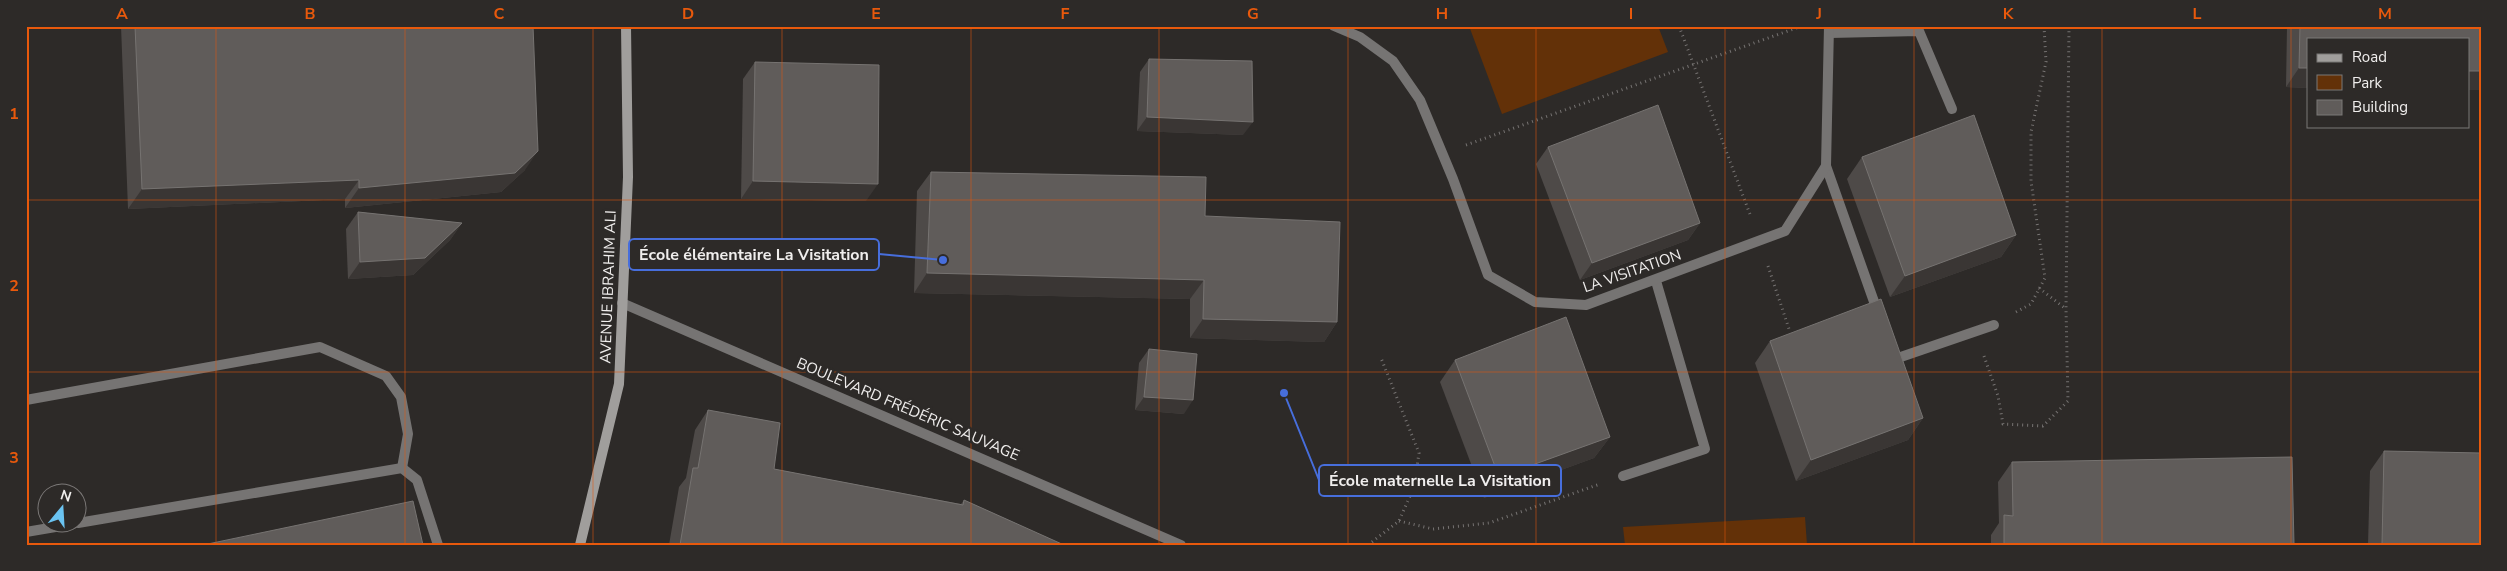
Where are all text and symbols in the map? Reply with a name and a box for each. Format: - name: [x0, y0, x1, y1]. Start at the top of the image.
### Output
- text: A: [116, 3, 128, 25]
- text: B: [304, 3, 316, 25]
- text: C: [494, 3, 505, 25]
- text: D: [682, 3, 694, 25]
- text: E: [871, 3, 881, 25]
- text: F: [1061, 3, 1070, 25]
- text: G: [1247, 3, 1259, 25]
- text: H: [1436, 3, 1448, 25]
- text: I: [1629, 3, 1633, 25]
- text: J: [1815, 3, 1822, 25]
- text: K: [2003, 3, 2015, 25]
- text: L: [2193, 3, 2202, 25]
- text: M: [2378, 3, 2392, 25]
- legend: [2307, 38, 2470, 128]
- text: Road: [2352, 47, 2387, 67]
- text: Park: [2352, 73, 2382, 93]
- text: Building: [2352, 97, 2408, 117]
- text: 1: [9, 103, 19, 125]
- street label: AVENUE IBRAHIM ALI: [595, 210, 621, 364]
- callout: École élémentaire La Visitation: [629, 239, 879, 270]
- text: École élémentaire La Visitation: [639, 244, 869, 266]
- street label: LA VISITATION: [1580, 245, 1684, 297]
- text: 2: [9, 275, 19, 297]
- street label: BOULEVARD FRÉDÉRIC SAUVAGE: [793, 353, 1023, 465]
- text: 3: [9, 447, 19, 469]
- callout: École maternelle La Visitation: [1319, 465, 1561, 496]
- text: École maternelle La Visitation: [1329, 470, 1551, 492]
- north arrow: [38, 484, 88, 534]
- text: N: [58, 485, 74, 507]

